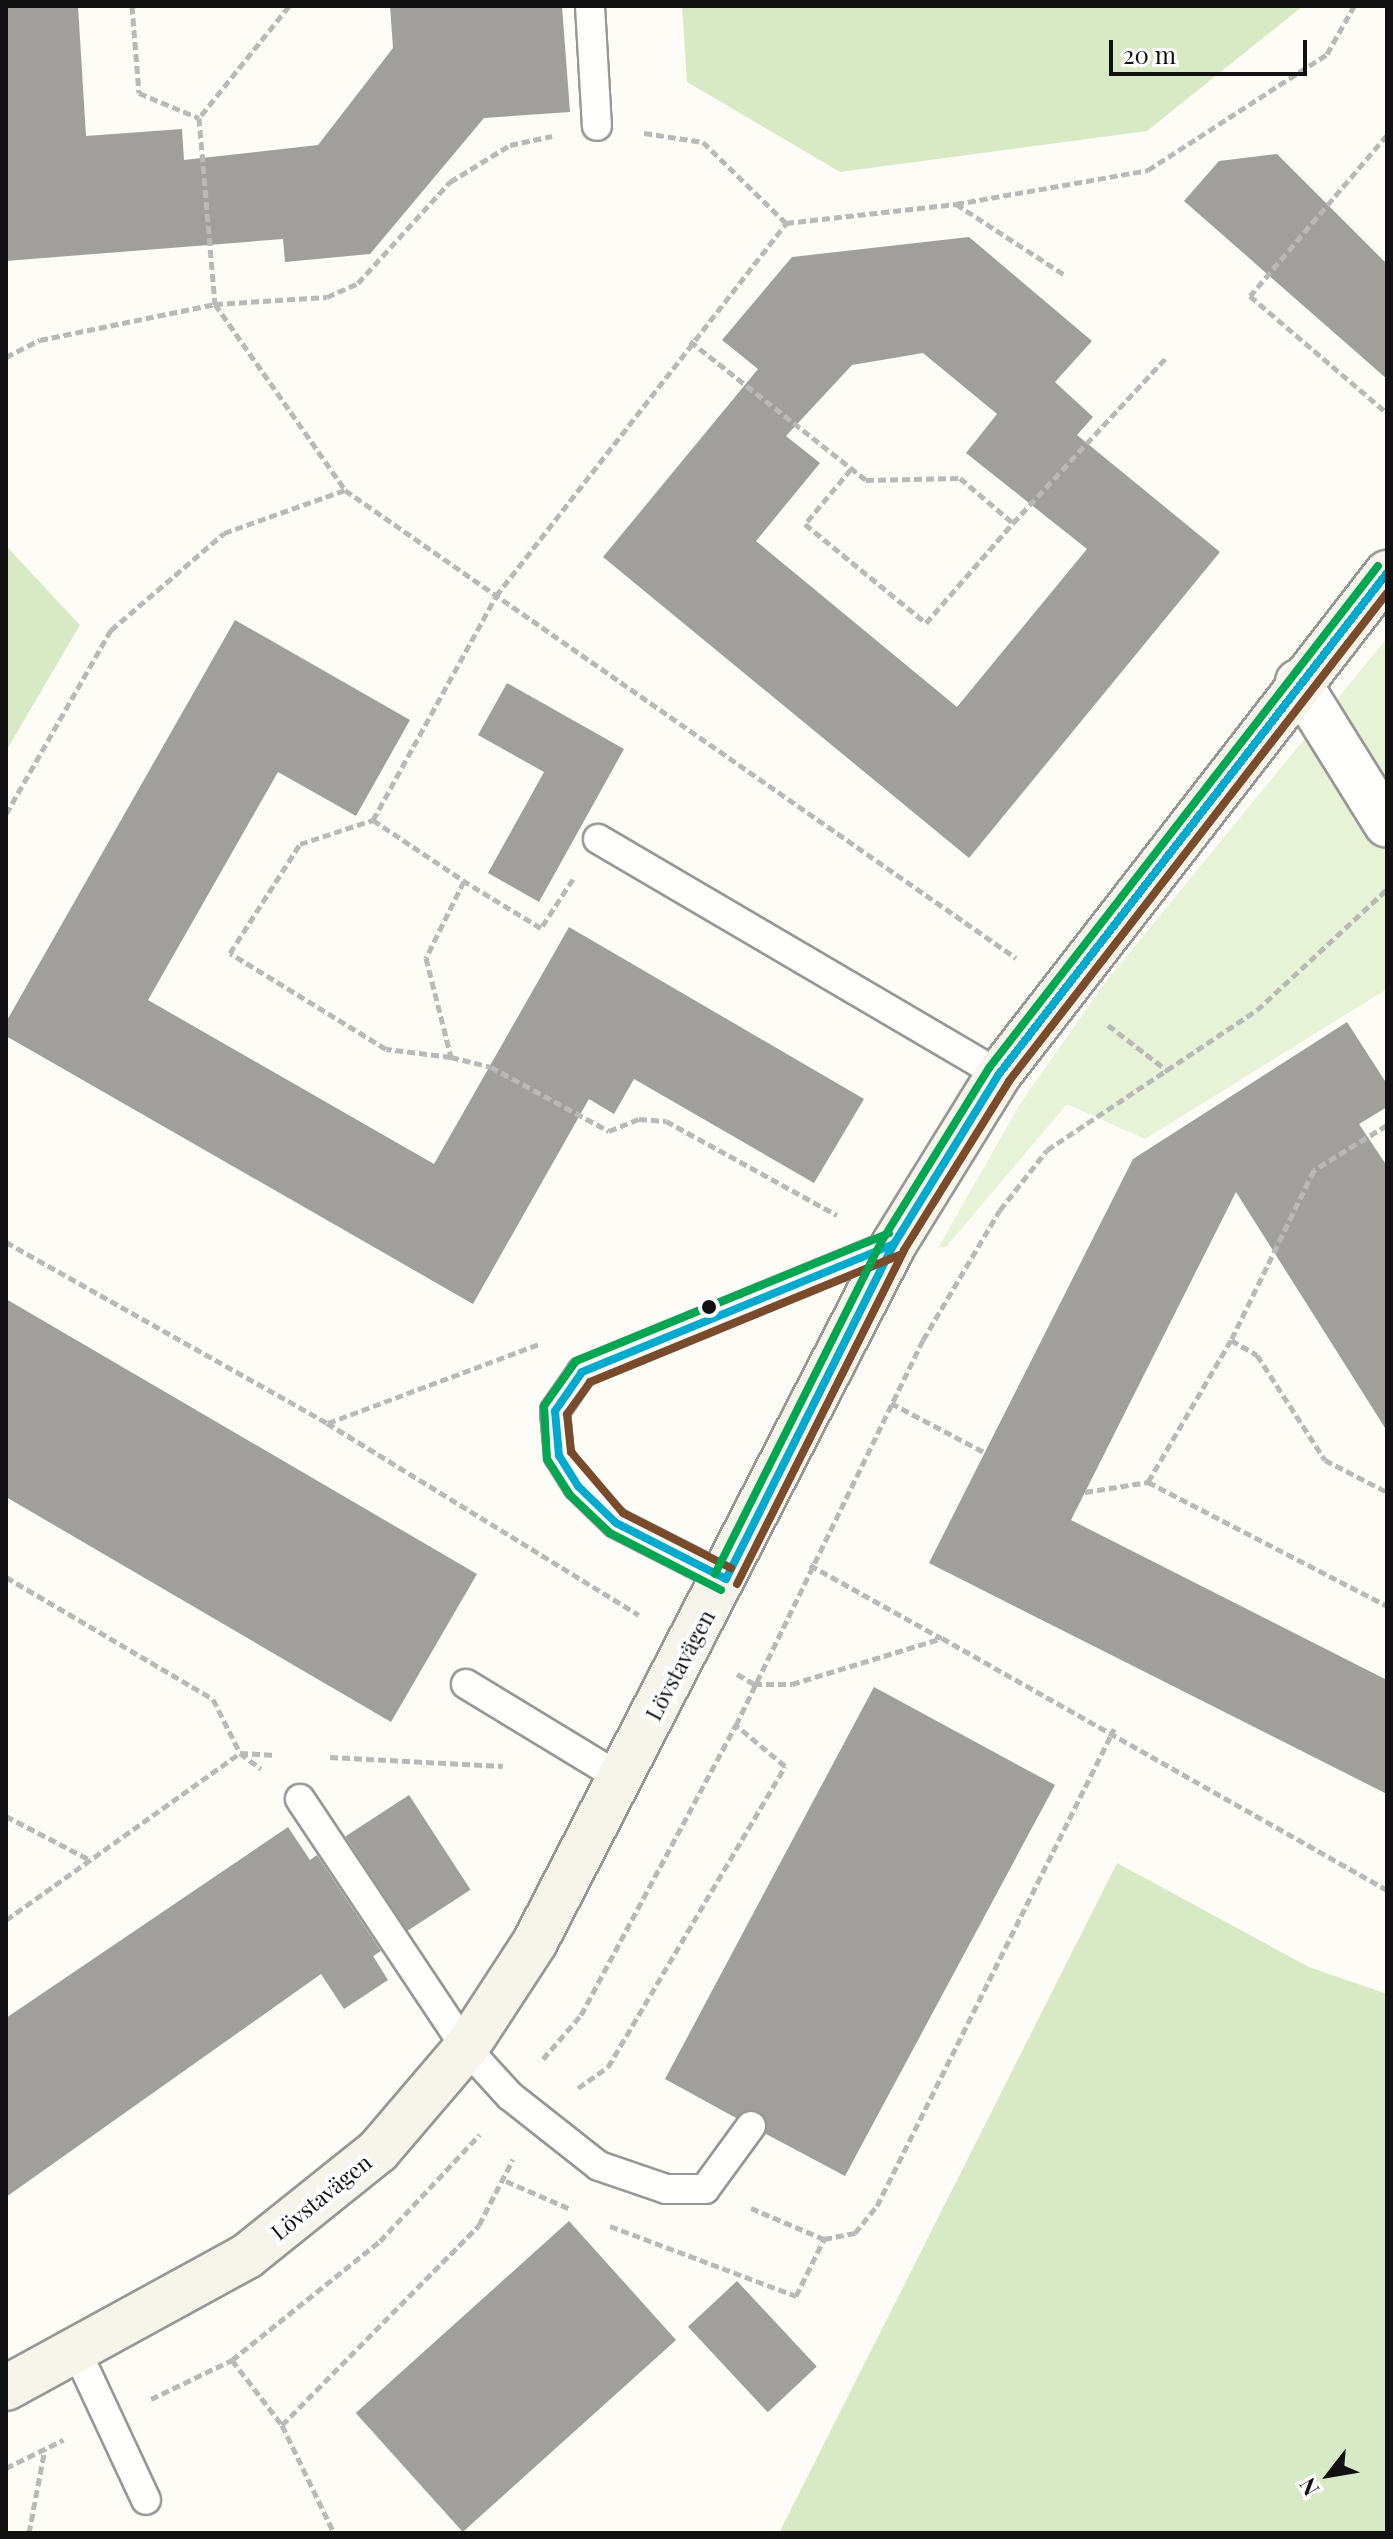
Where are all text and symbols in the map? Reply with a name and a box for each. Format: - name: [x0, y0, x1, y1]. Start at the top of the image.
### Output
- scale bar: [1113, 24, 1311, 74]
- text: 20 m: [1123, 38, 1176, 70]
- unlabelled marker: [701, 1299, 717, 1315]
- street label: Lövstavägen: [640, 1605, 720, 1725]
- street label: Lövstavägen: [266, 2149, 376, 2245]
- north arrow: [1289, 2435, 1369, 2515]
- text: N: [1291, 2473, 1325, 2502]

